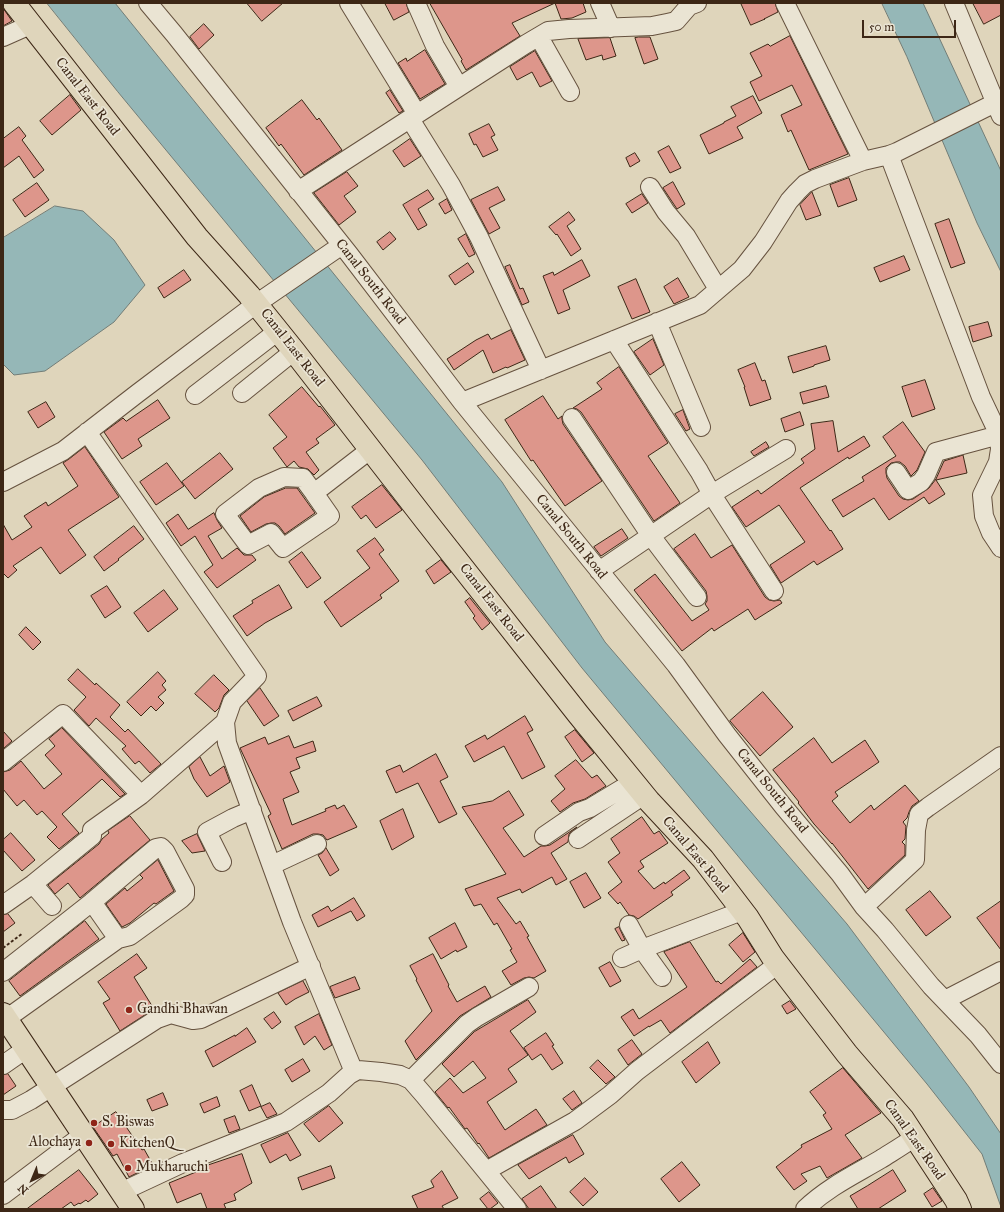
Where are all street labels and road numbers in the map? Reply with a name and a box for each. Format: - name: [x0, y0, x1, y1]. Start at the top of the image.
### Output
- street label: Canal East Road: [51, 55, 123, 139]
- street label: Canal South Road: [331, 236, 409, 328]
- street label: Canal East Road: [256, 306, 328, 390]
- street label: Canal South Road: [532, 491, 610, 583]
- street label: Canal East Road: [455, 561, 527, 645]
- street label: Canal South Road: [733, 745, 811, 837]
- street label: Canal East Road: [658, 813, 732, 897]
- street label: Canal East Road: [880, 1096, 948, 1184]

